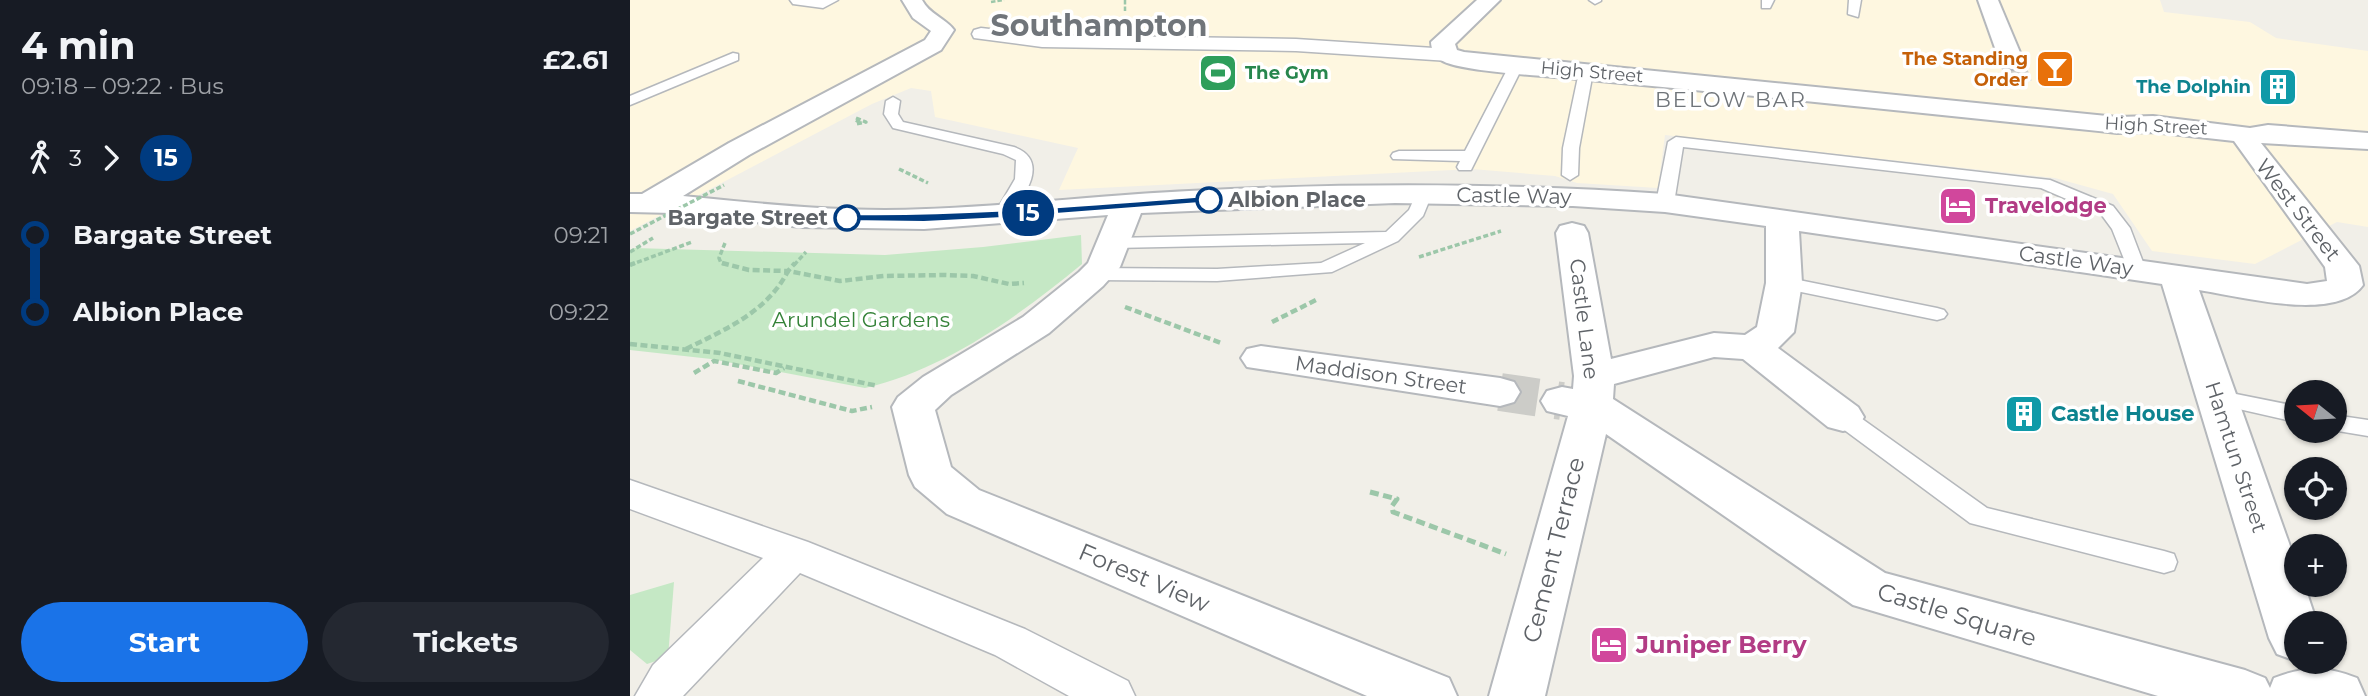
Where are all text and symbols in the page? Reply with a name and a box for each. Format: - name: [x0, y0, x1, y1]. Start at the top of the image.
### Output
- district label: Southampton: [991, 7, 1207, 44]
- text: 4 min: [21, 22, 136, 69]
- text: £2.61: [543, 44, 609, 76]
- place label: The Standing Order: [1902, 48, 2028, 91]
- bar icon: The Standing Order: [2034, 48, 2076, 90]
- sports icon: The Gym: [1197, 52, 1239, 94]
- street label: High Street: [1540, 57, 1644, 87]
- place label: The Gym: [1245, 62, 1329, 84]
- building icon: The Dolphin: [2257, 66, 2299, 108]
- text: 09:18 – 09:22 · Bus: [21, 72, 224, 100]
- place label: The Dolphin: [2136, 76, 2251, 98]
- district label: BELOW BAR: [1655, 87, 1807, 112]
- street label: High Street: [2104, 112, 2208, 140]
- icon: walk: [21, 139, 59, 177]
- icon: forward: [92, 139, 130, 177]
- text: 15: [154, 143, 178, 172]
- text: 3: [69, 144, 82, 172]
- street label: West Street: [2251, 154, 2346, 266]
- street label: Castle Way: [1456, 182, 1572, 209]
- hotel icon: Travelodge: [1937, 185, 1979, 227]
- marker: Albion Place: [1196, 187, 1222, 213]
- place label: Albion Place: [1227, 187, 1366, 212]
- line badge: 15: [996, 190, 1060, 236]
- place label: Travelodge: [1985, 193, 2107, 218]
- text: 15: [1016, 198, 1040, 227]
- place label: Bargate Street: [667, 205, 828, 230]
- marker: Bargate Street: [834, 205, 860, 231]
- text: Bargate Street: [73, 219, 272, 251]
- text: 09:21: [554, 221, 609, 249]
- street label: Castle Way: [2017, 240, 2135, 281]
- street label: Castle Lane: [1565, 257, 1604, 381]
- text: Albion Place: [73, 296, 243, 328]
- text: 09:22: [549, 298, 609, 326]
- park label: Arundel Gardens: [772, 307, 950, 332]
- street label: Maddison Street: [1294, 350, 1469, 399]
- street label: Hamtun Street: [2200, 378, 2273, 536]
- north arrow: [2284, 380, 2347, 443]
- map controls: [2284, 380, 2347, 674]
- building icon: Castle House: [2003, 393, 2045, 435]
- place label: Castle House: [2051, 401, 2194, 426]
- street label: Cement Terrace: [1516, 454, 1591, 646]
- button: locate: [2284, 457, 2347, 520]
- button: +: [2284, 534, 2347, 597]
- street label: Forest View: [1074, 537, 1214, 618]
- street label: Castle Square: [1874, 577, 2040, 652]
- button: Start: [21, 602, 308, 682]
- button: Tickets: [322, 602, 609, 682]
- button: −: [2284, 611, 2347, 674]
- hotel icon: Juniper Berry: [1588, 624, 1630, 666]
- place label: Juniper Berry: [1635, 630, 1807, 659]

